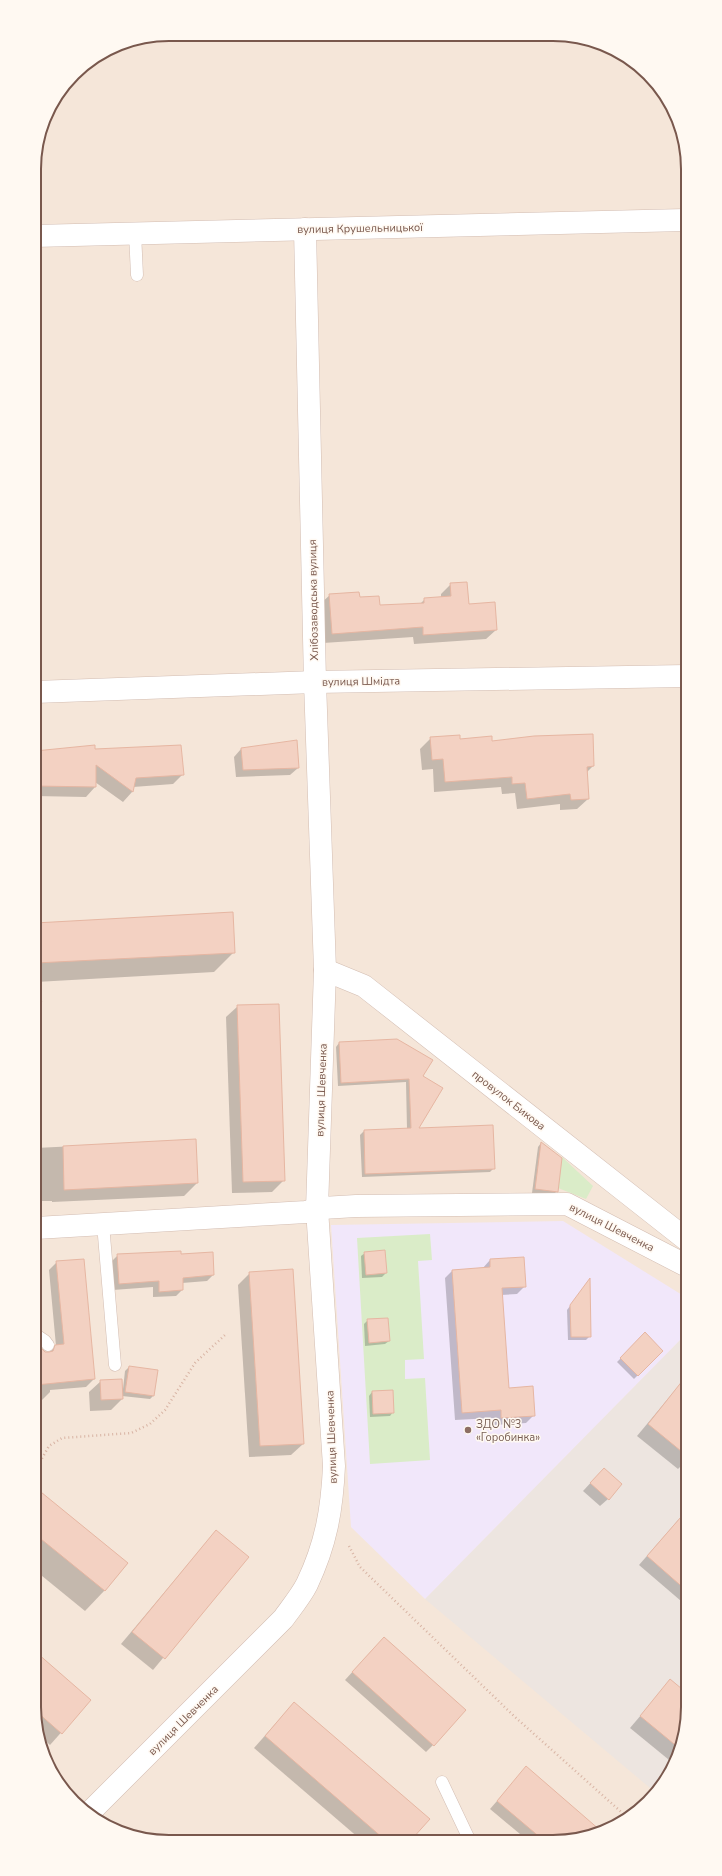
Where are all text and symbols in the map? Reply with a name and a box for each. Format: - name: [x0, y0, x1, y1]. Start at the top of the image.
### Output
- street label: вулиця Крушельницької: [297, 220, 423, 237]
- street label: Хлібозаводська вулиця: [305, 539, 322, 661]
- street label: вулиця Шмідта: [322, 673, 400, 690]
- street label: вулиця Шевченка: [312, 1043, 331, 1137]
- street label: провулок Бикова: [469, 1067, 549, 1134]
- street label: вулиця Шевченка: [567, 1200, 657, 1255]
- street label: вулиця Шевченка: [322, 1390, 341, 1484]
- place label: ЗДО №3 «Горобинка»: [476, 1417, 540, 1445]
- marker: ЗДО №3 «Горобинка»: [463, 1425, 473, 1435]
- street label: вулиця Шевченка: [145, 1682, 222, 1759]

